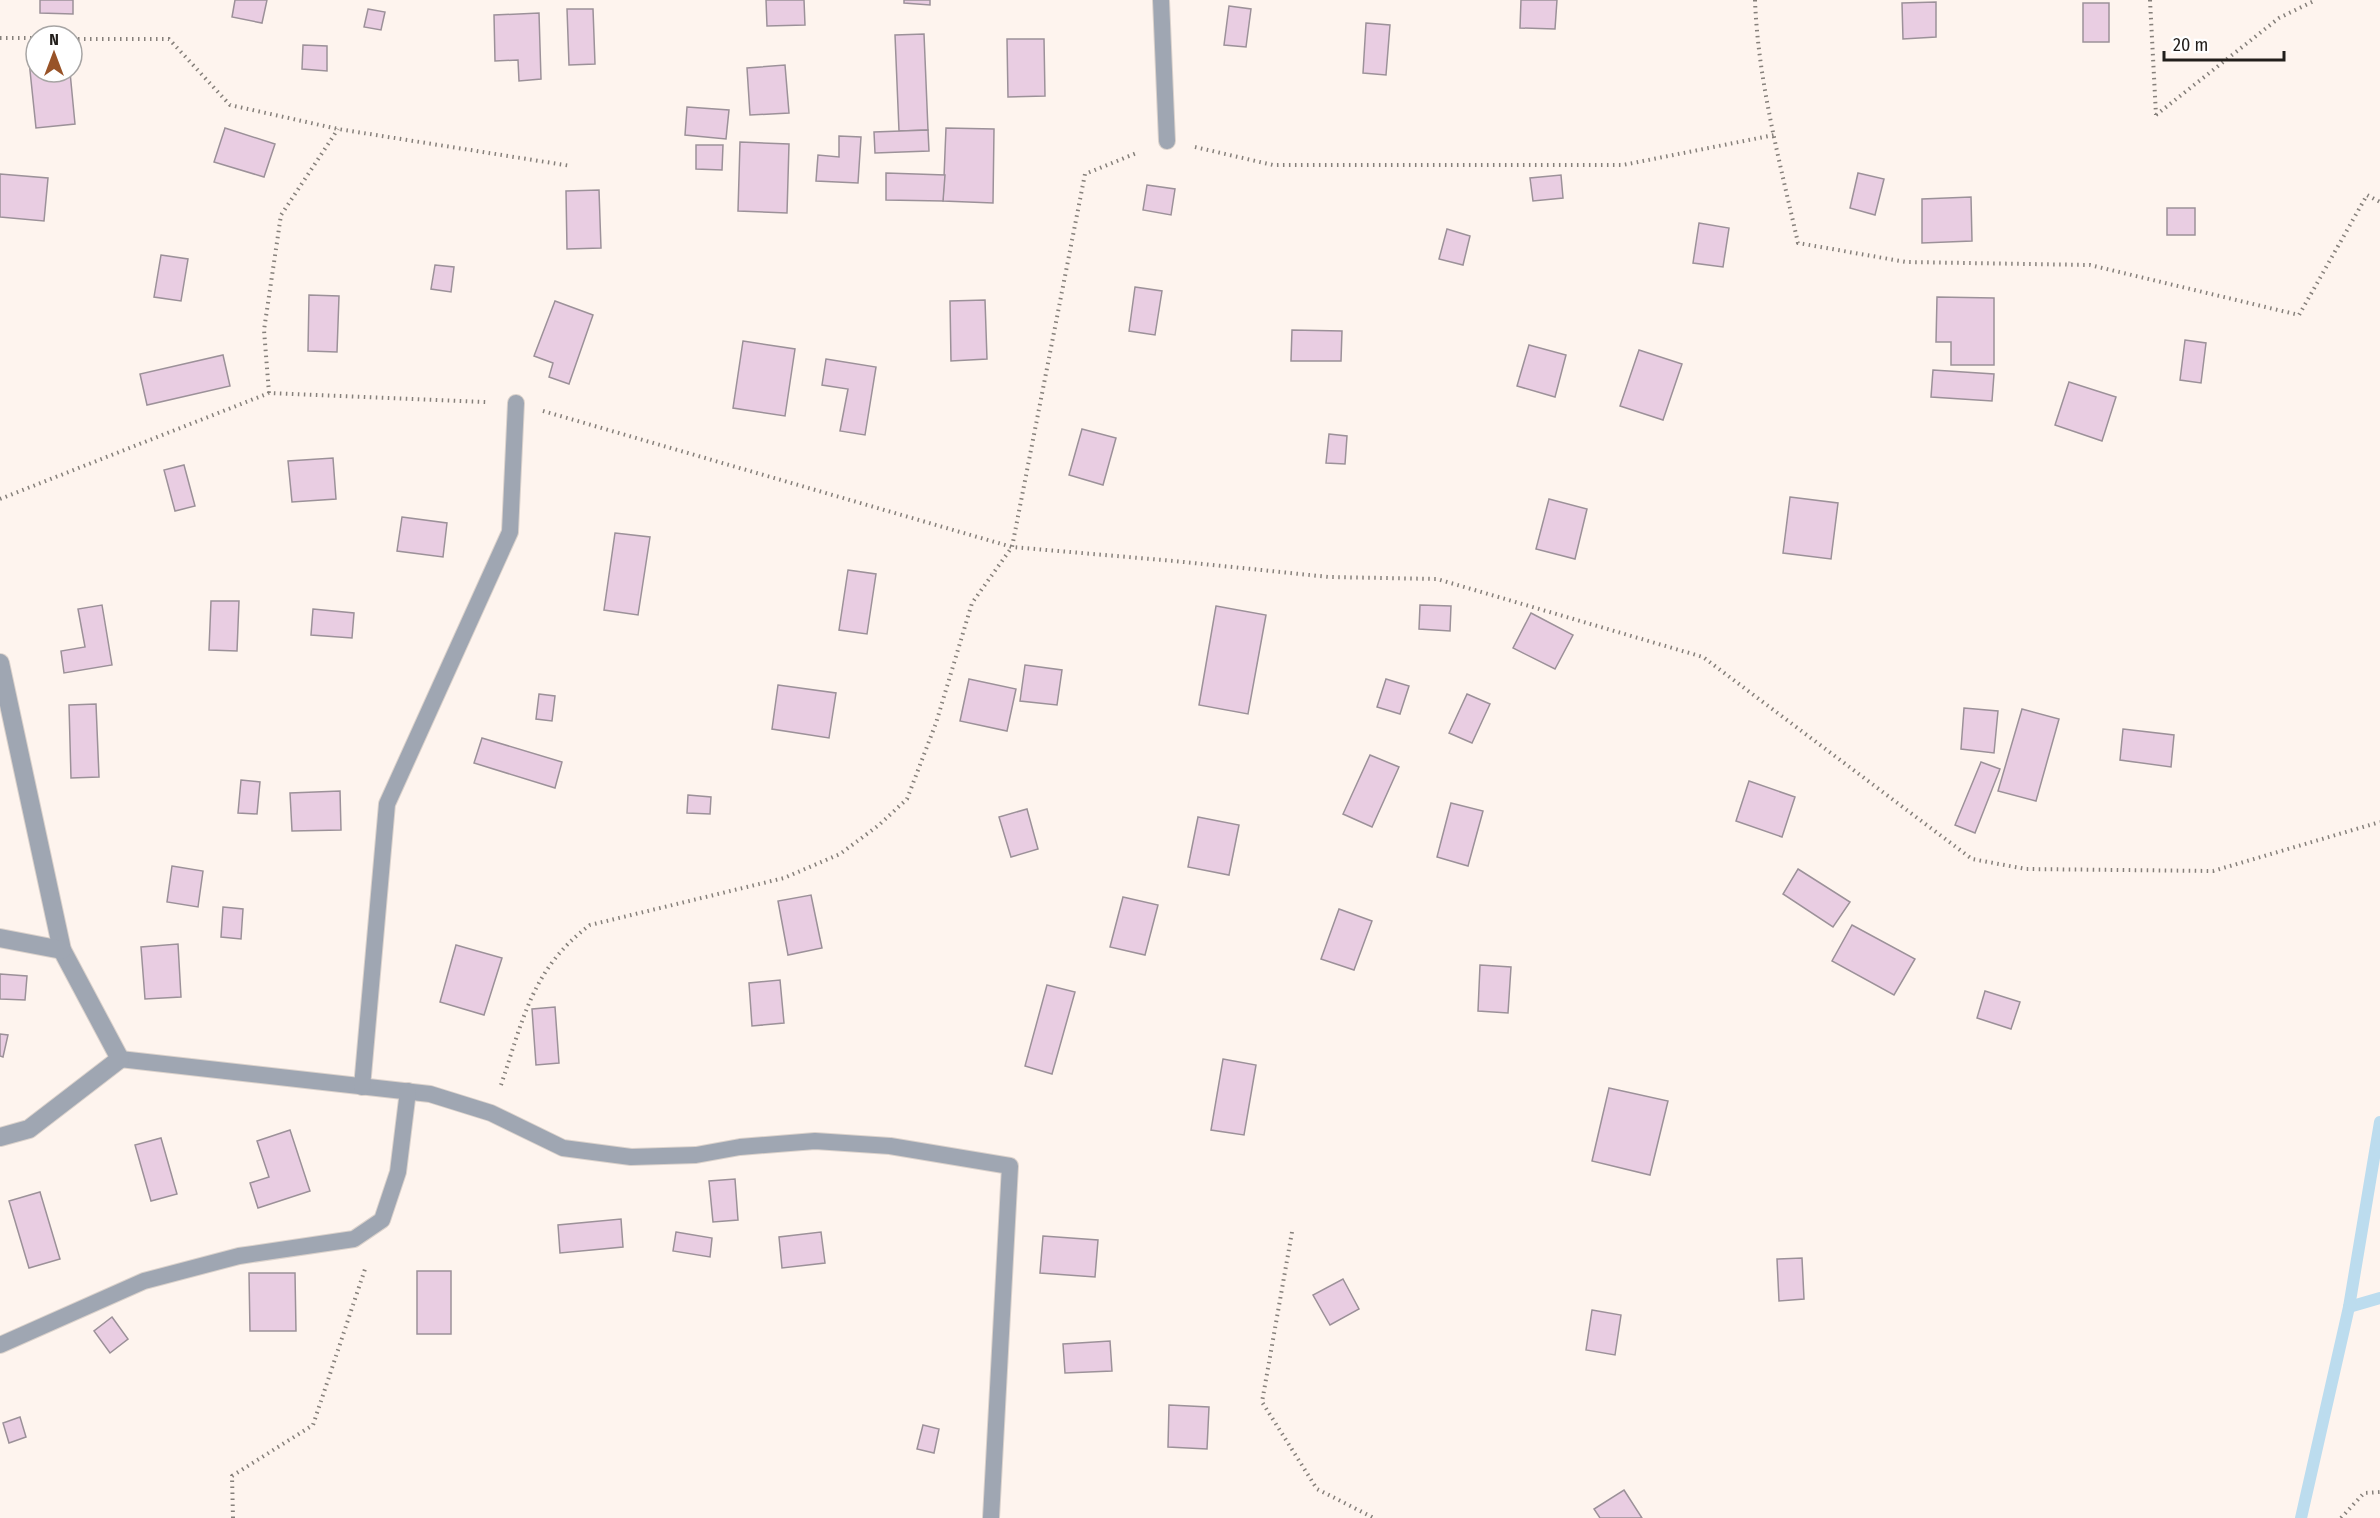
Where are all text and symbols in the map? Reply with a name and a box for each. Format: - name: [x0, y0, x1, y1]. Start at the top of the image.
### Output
- north arrow: [24, 24, 84, 84]
- scale bar: [2164, 24, 2284, 62]
- text: N: [49, 30, 59, 49]
- text: 20 m: [2173, 34, 2208, 56]

